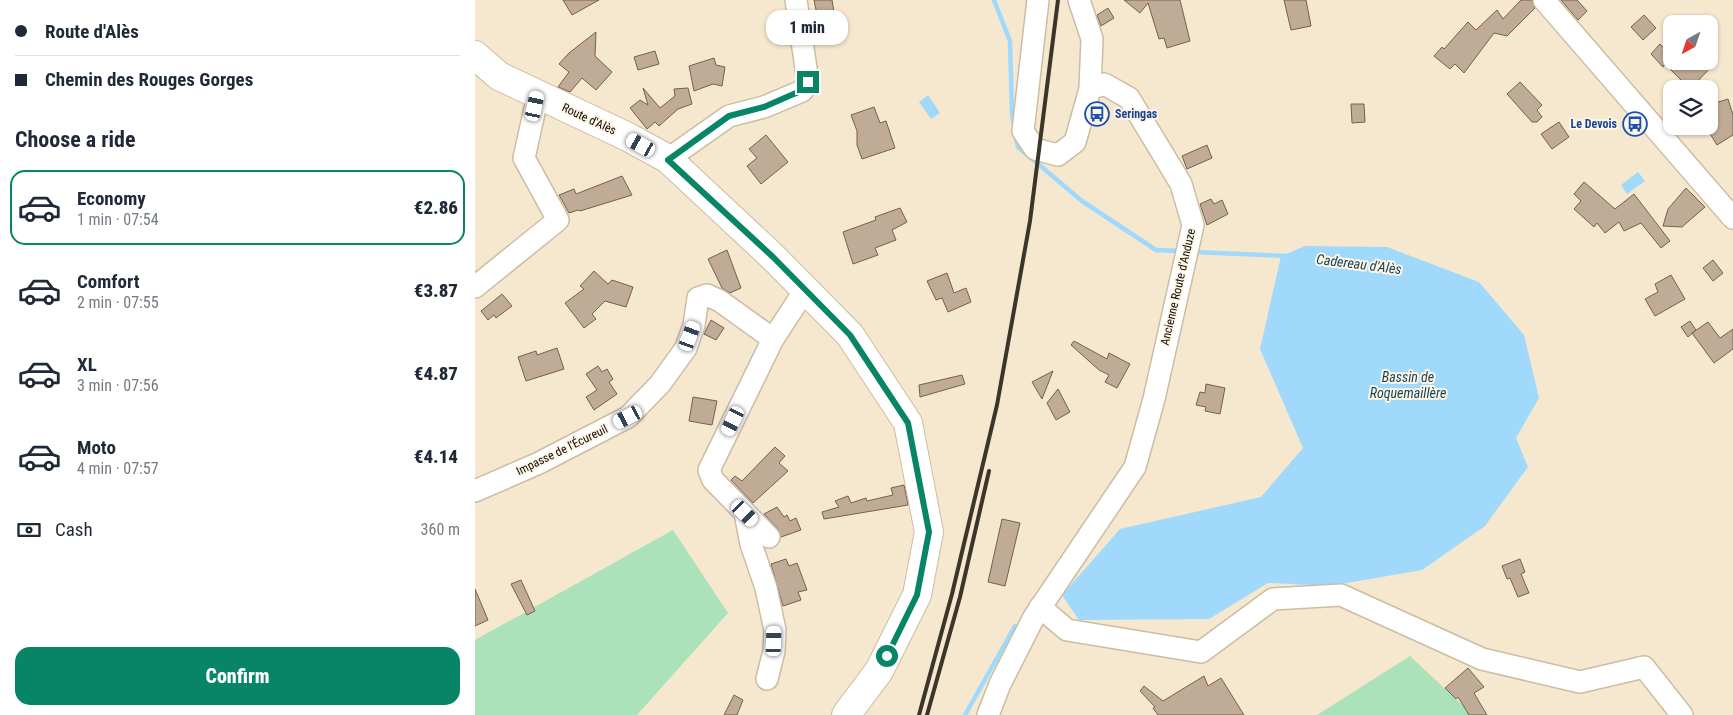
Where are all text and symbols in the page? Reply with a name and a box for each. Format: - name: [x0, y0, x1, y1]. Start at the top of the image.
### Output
- callout: 1 min: [767, 9, 849, 44]
- north arrow: [1663, 15, 1717, 70]
- map controls: [1663, 15, 1718, 135]
- text: 1 min: [789, 18, 825, 37]
- text: Route d'Alès: [45, 20, 139, 43]
- text: Chemin des Rouges Gorges: [45, 68, 253, 91]
- route end: [797, 71, 819, 93]
- button: layers: [1663, 80, 1718, 135]
- car: [524, 90, 545, 122]
- street label: Route d'Alès: [560, 100, 618, 138]
- bus stop icon: Seringas: [1084, 101, 1110, 127]
- place label: Seringas: [1115, 107, 1158, 121]
- bus stop icon: Le Devois: [1622, 111, 1648, 137]
- place label: Le Devois: [1571, 117, 1618, 131]
- text: Choose a ride: [15, 127, 136, 152]
- car: [624, 131, 657, 159]
- icon: car: [17, 185, 62, 230]
- text: Economy: [77, 187, 146, 210]
- text: €2.86: [414, 196, 458, 219]
- text: 1 min · 07:54: [77, 210, 159, 229]
- street label: Ancienne Route d'Anduze: [1158, 227, 1198, 347]
- water label: Cadereau d'Alès: [1315, 251, 1403, 277]
- icon: car: [17, 268, 62, 313]
- text: Comfort: [77, 270, 140, 293]
- text: €3.87: [414, 279, 458, 302]
- text: 2 min · 07:55: [77, 293, 159, 312]
- car: [677, 319, 702, 353]
- icon: car: [17, 351, 62, 396]
- text: XL: [77, 353, 97, 376]
- text: €4.87: [414, 362, 458, 385]
- water label: Bassin de Roquemaillère: [1370, 369, 1446, 401]
- text: 3 min · 07:56: [77, 376, 159, 395]
- car: [611, 404, 644, 430]
- car: [719, 404, 746, 438]
- street label: Impasse de l'Écureuil: [514, 421, 610, 478]
- icon: car: [17, 434, 62, 479]
- text: Moto: [77, 436, 116, 459]
- text: €4.14: [414, 445, 458, 468]
- text: 4 min · 07:57: [77, 459, 159, 478]
- car: [729, 497, 760, 529]
- icon: cash: [15, 516, 43, 544]
- text: Cash: [55, 518, 93, 541]
- text: 360 m: [421, 520, 460, 539]
- car: [765, 626, 782, 656]
- route start: [876, 645, 898, 667]
- button: Confirm: [15, 647, 460, 705]

